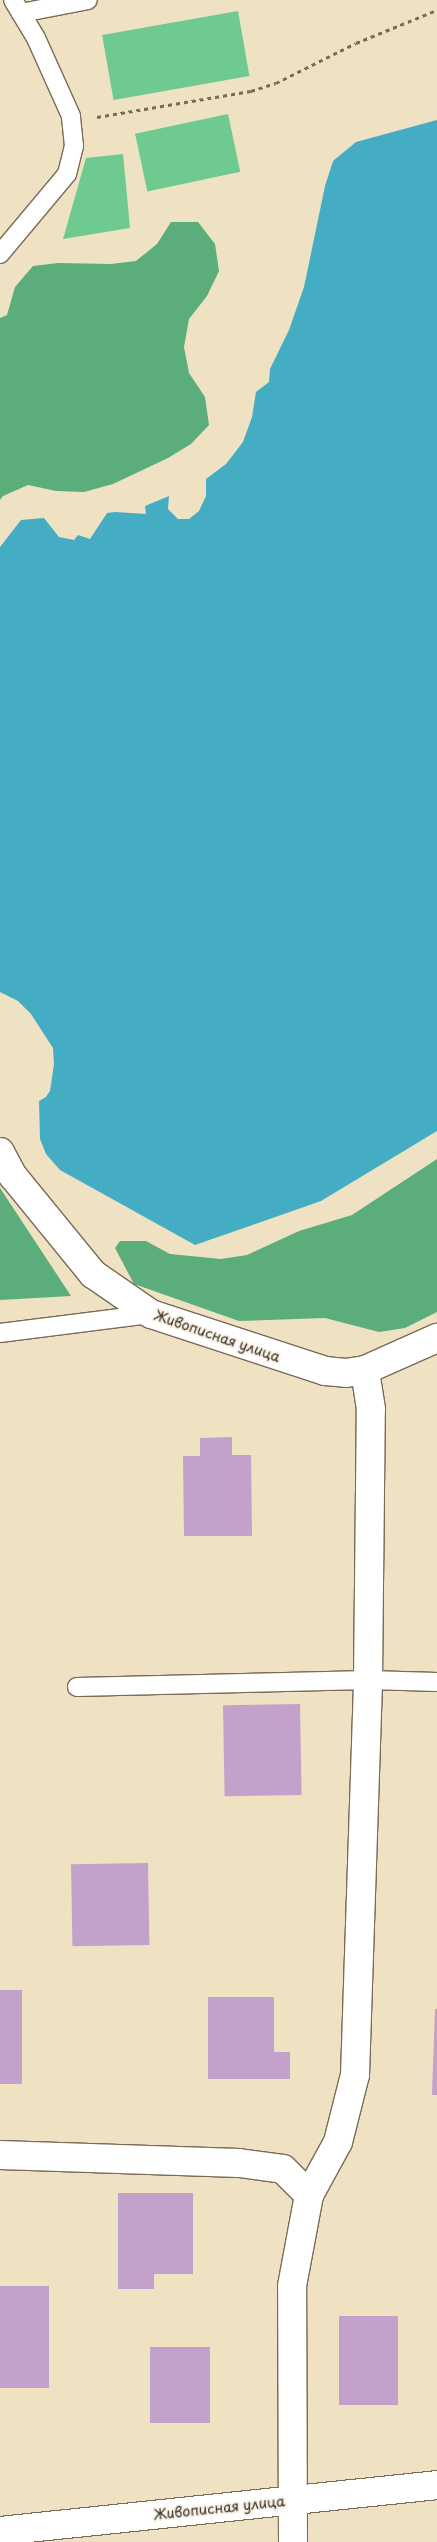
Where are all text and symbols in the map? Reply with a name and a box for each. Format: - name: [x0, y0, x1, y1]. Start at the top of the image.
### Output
- street label: Живописная улица: [151, 1306, 283, 1366]
- street label: Живописная улица: [152, 2493, 286, 2523]

